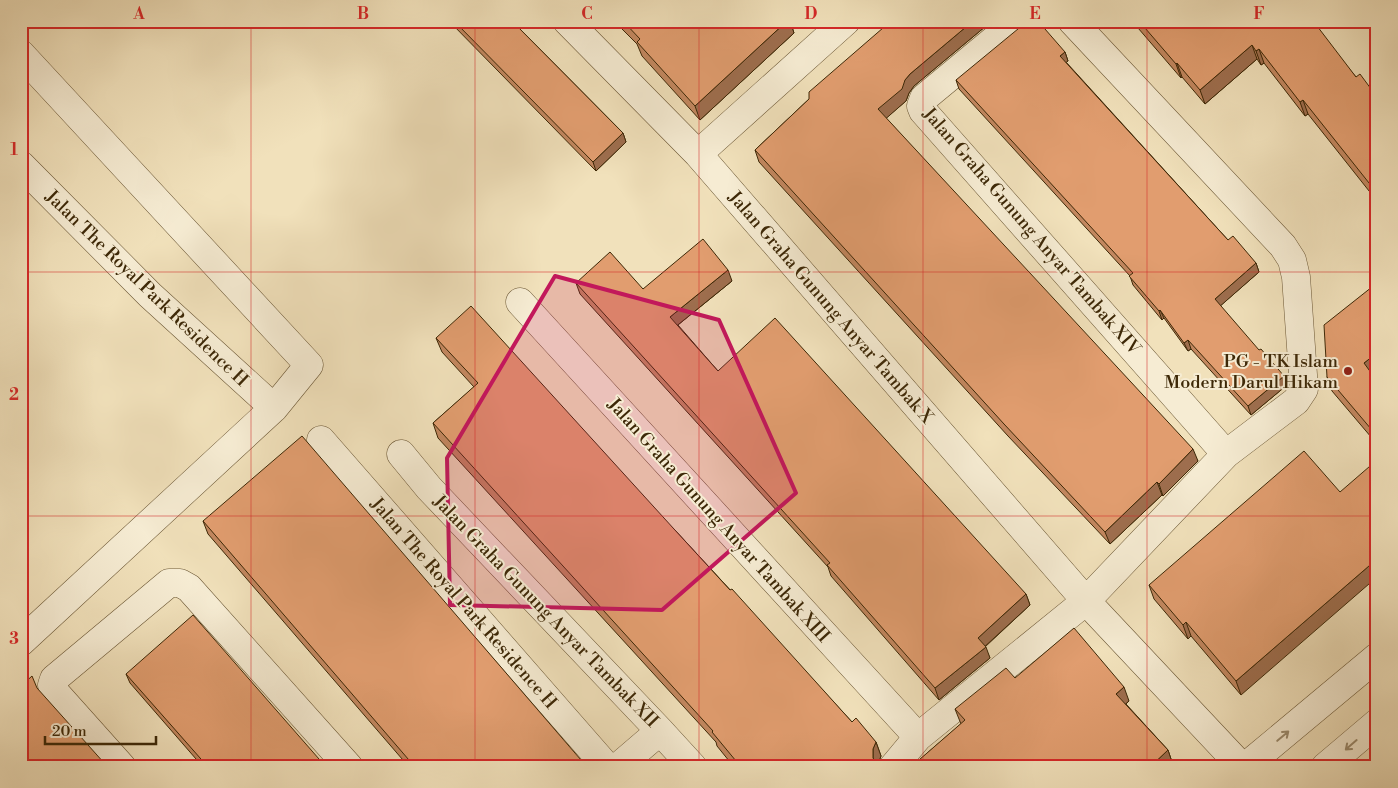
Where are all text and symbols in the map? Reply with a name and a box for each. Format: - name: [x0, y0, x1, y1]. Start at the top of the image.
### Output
- text: A: [132, 4, 145, 24]
- text: B: [357, 4, 369, 24]
- text: C: [581, 4, 593, 24]
- text: D: [805, 4, 818, 24]
- text: E: [1029, 4, 1041, 24]
- text: F: [1253, 4, 1265, 24]
- street label: Jalan Graha Gunung Anyar Tambak XIV: [917, 102, 1146, 360]
- text: 1: [10, 140, 18, 160]
- street label: Jalan The Royal Park Residence H: [40, 185, 253, 392]
- street label: Jalan Graha Gunung Anyar Tambak X: [723, 186, 939, 429]
- place label: PG - TK Islam Modern Darul Hikam: [1164, 350, 1338, 394]
- marker: PG - TK Islam Modern Darul Hikam: [1342, 365, 1354, 377]
- text: 2: [9, 385, 19, 405]
- street label: Jalan Graha Gunung Anyar Tambak XIII: [602, 393, 835, 648]
- street label: Jalan Graha Gunung Anyar Tambak XII: [427, 490, 663, 733]
- street label: Jalan The Royal Park Residence H: [365, 492, 562, 714]
- text: 3: [9, 629, 19, 649]
- scale bar: [45, 713, 156, 745]
- text: 20 m: [52, 722, 87, 741]
- one-way arrow: [1276, 730, 1289, 741]
- one-way arrow: [1345, 739, 1358, 750]

